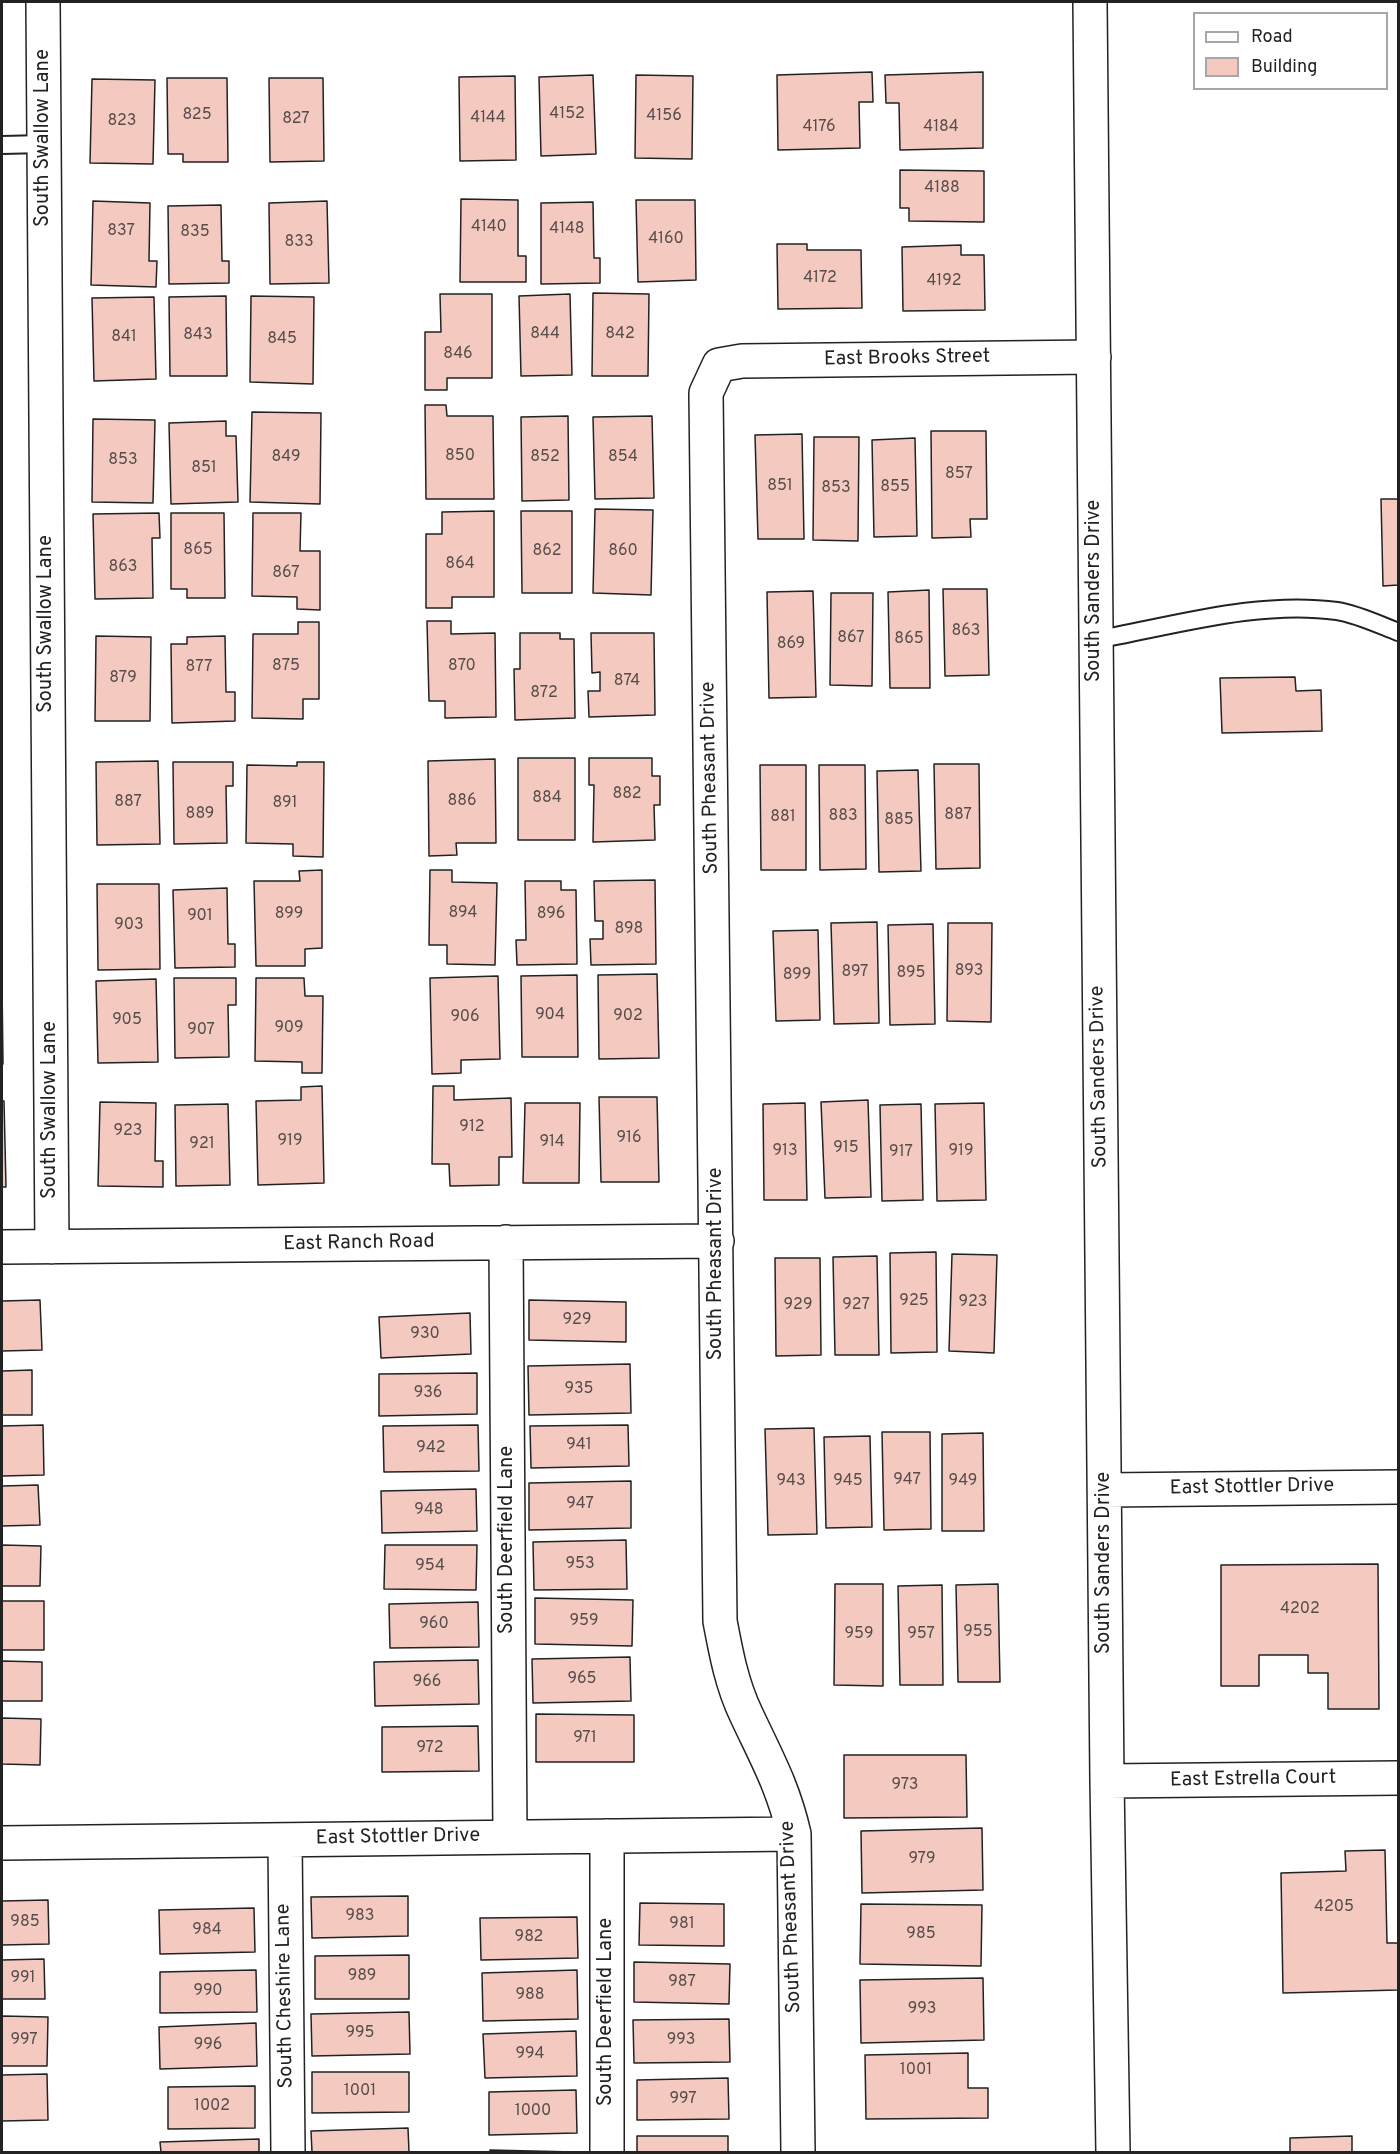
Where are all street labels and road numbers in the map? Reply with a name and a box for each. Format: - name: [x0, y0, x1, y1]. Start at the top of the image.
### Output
- street label: South Swallow Lane: [32, 49, 56, 227]
- street label: East Brooks Street: [824, 346, 990, 372]
- street label: South Sanders Drive: [1083, 500, 1107, 682]
- street label: South Swallow Lane: [35, 535, 59, 713]
- street label: South Pheasant Drive: [697, 681, 725, 875]
- street label: South Sanders Drive: [1086, 985, 1114, 1169]
- street label: South Swallow Lane: [39, 1021, 63, 1199]
- street label: South Pheasant Drive: [705, 1167, 729, 1361]
- street label: East Ranch Road: [283, 1231, 435, 1257]
- street label: South Deerfield Lane: [496, 1446, 520, 1634]
- street label: South Sanders Drive: [1093, 1472, 1117, 1654]
- street label: East Stottler Drive: [1170, 1475, 1334, 1501]
- street label: East Estrella Court: [1170, 1767, 1336, 1793]
- street label: South Pheasant Drive: [777, 1820, 807, 2014]
- street label: East Stottler Drive: [316, 1825, 480, 1851]
- street label: South Cheshire Lane: [272, 1903, 300, 2089]
- street label: South Deerfield Lane: [595, 1918, 619, 2106]

